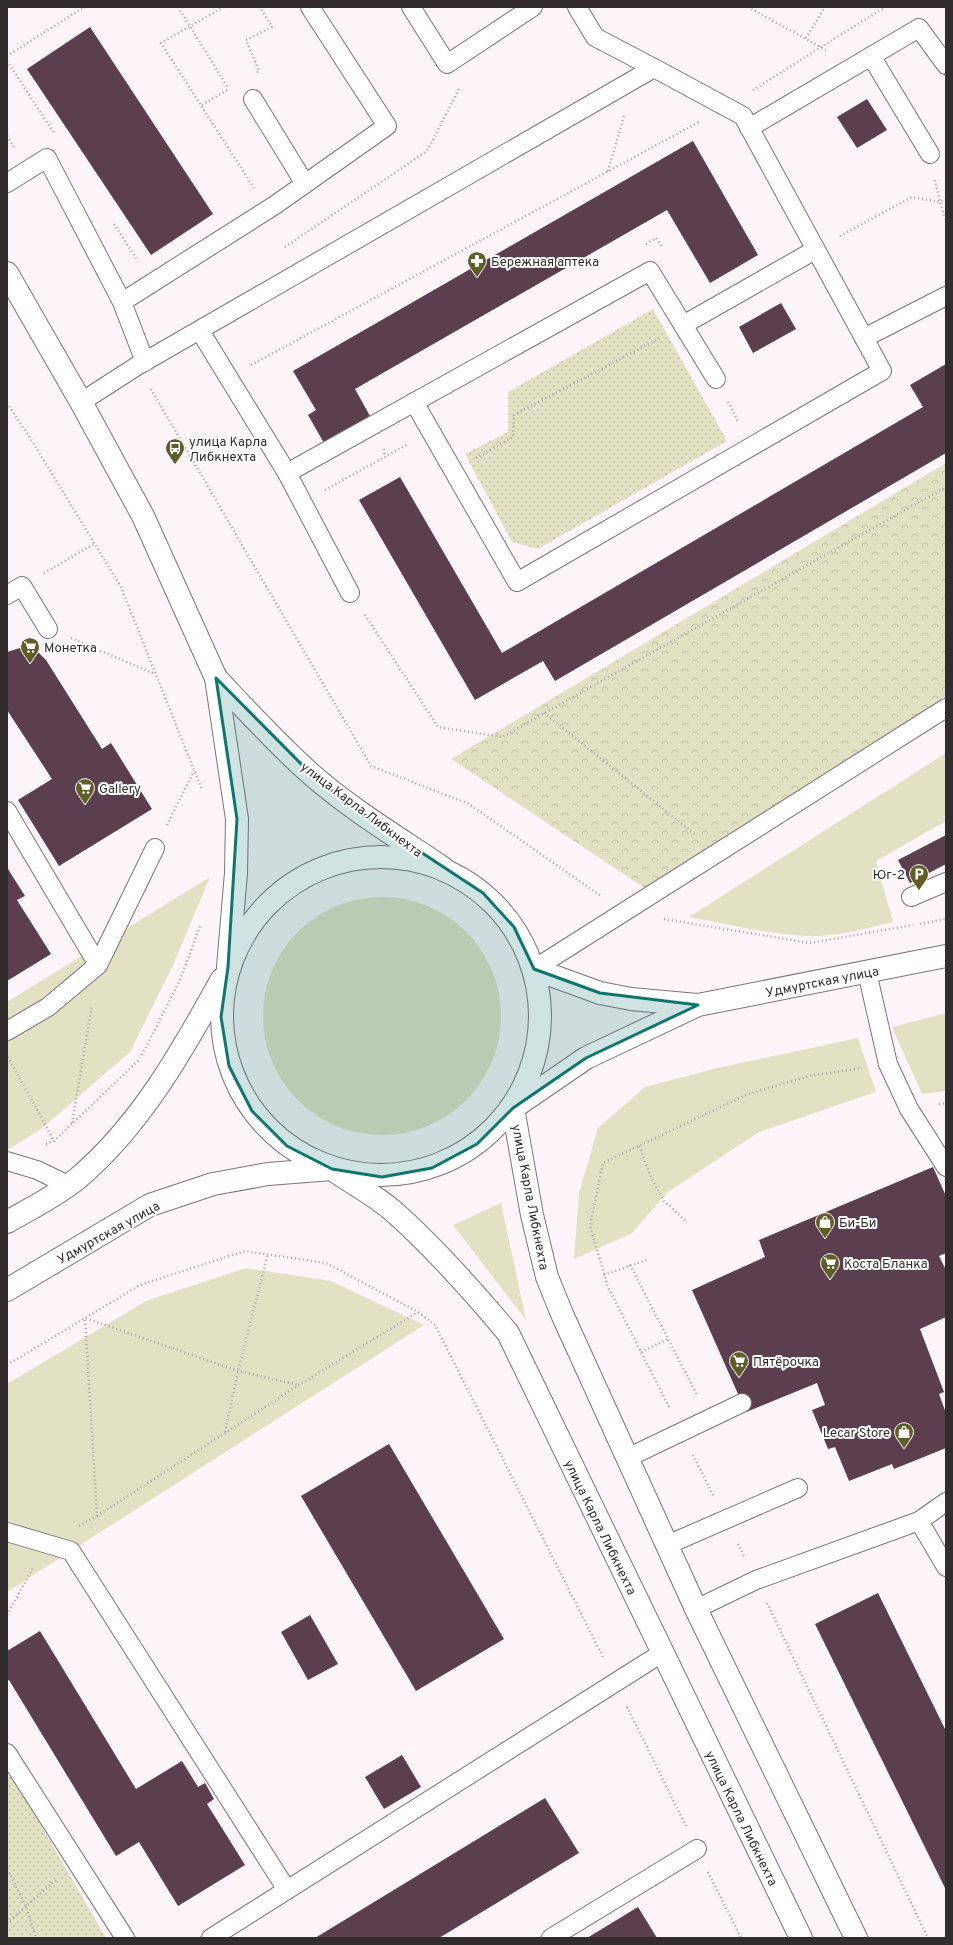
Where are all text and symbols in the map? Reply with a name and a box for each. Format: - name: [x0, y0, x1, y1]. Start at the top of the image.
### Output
- pharmacy icon: Бережная аптека: [466, 250, 488, 278]
- place label: Бережная аптека: [491, 255, 599, 271]
- place label: улица Карла Либкнехта: [189, 435, 267, 466]
- bus stop icon: улица Карла Либкнехта: [164, 437, 186, 465]
- supermarket icon: Монетка: [19, 636, 41, 664]
- place label: Монетка: [44, 641, 97, 657]
- street label: улица Карла Либкнехта: [297, 760, 425, 862]
- supermarket icon: Gallery: [74, 777, 96, 805]
- place label: Gallery: [99, 782, 141, 798]
- parking icon: Юг-2: [908, 863, 930, 891]
- place label: Юг-2: [873, 868, 905, 884]
- street label: Удмуртская улица: [764, 964, 880, 1002]
- street label: улица Карла Либкнехта: [507, 1123, 551, 1272]
- street label: Удмуртская улица: [55, 1199, 163, 1269]
- shop icon: Би-Би: [814, 1211, 836, 1239]
- place label: Би-Би: [839, 1216, 876, 1232]
- supermarket icon: Коста Бланка: [819, 1252, 841, 1280]
- place label: Коста Бланка: [844, 1257, 928, 1273]
- supermarket icon: Пятёрочка: [728, 1350, 750, 1378]
- place label: Пятёрочка: [753, 1355, 819, 1371]
- shop icon: Lecar Store: [893, 1421, 915, 1449]
- place label: Lecar Store: [823, 1426, 890, 1442]
- street label: улица Карла Либкнехта: [560, 1458, 639, 1598]
- street label: улица Карла Либкнехта: [701, 1749, 780, 1889]

